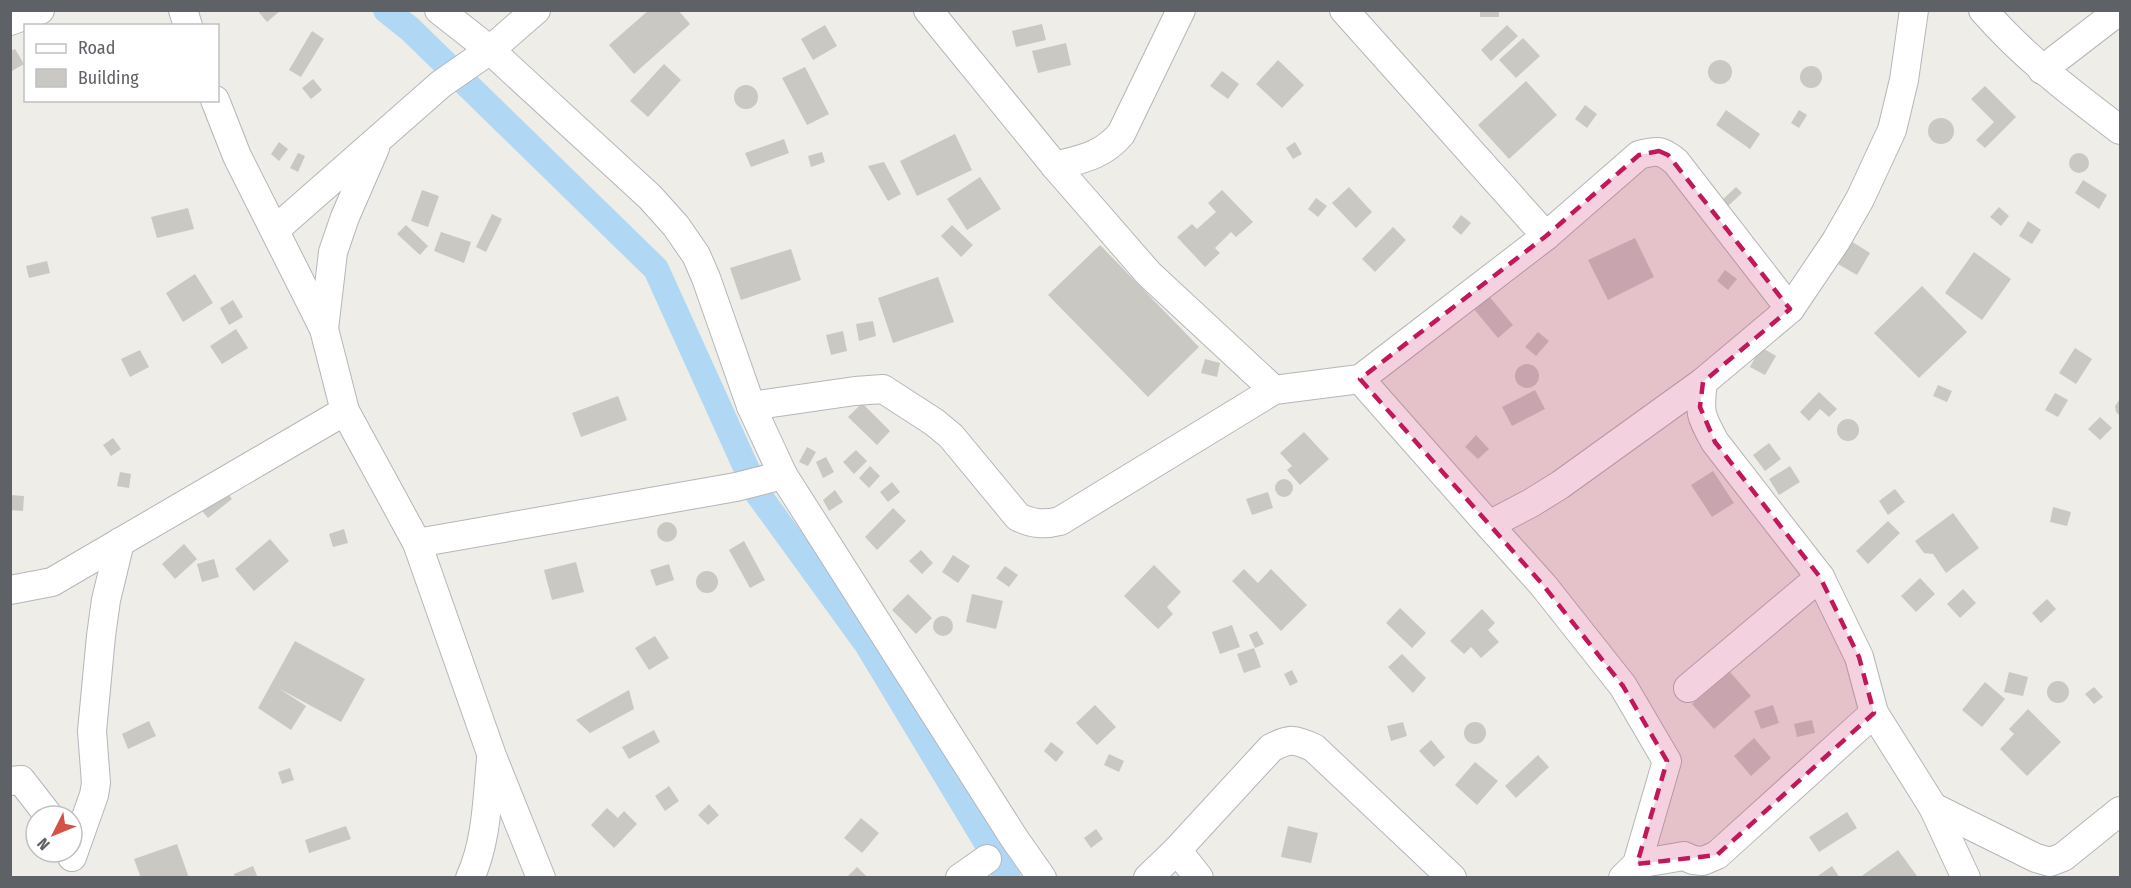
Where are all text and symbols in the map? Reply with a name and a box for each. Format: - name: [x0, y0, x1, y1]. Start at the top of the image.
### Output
- legend: [24, 24, 219, 102]
- text: Road: [78, 37, 115, 59]
- text: Building: [78, 67, 139, 89]
- north arrow: [24, 804, 84, 864]
- text: N: [33, 834, 54, 854]

